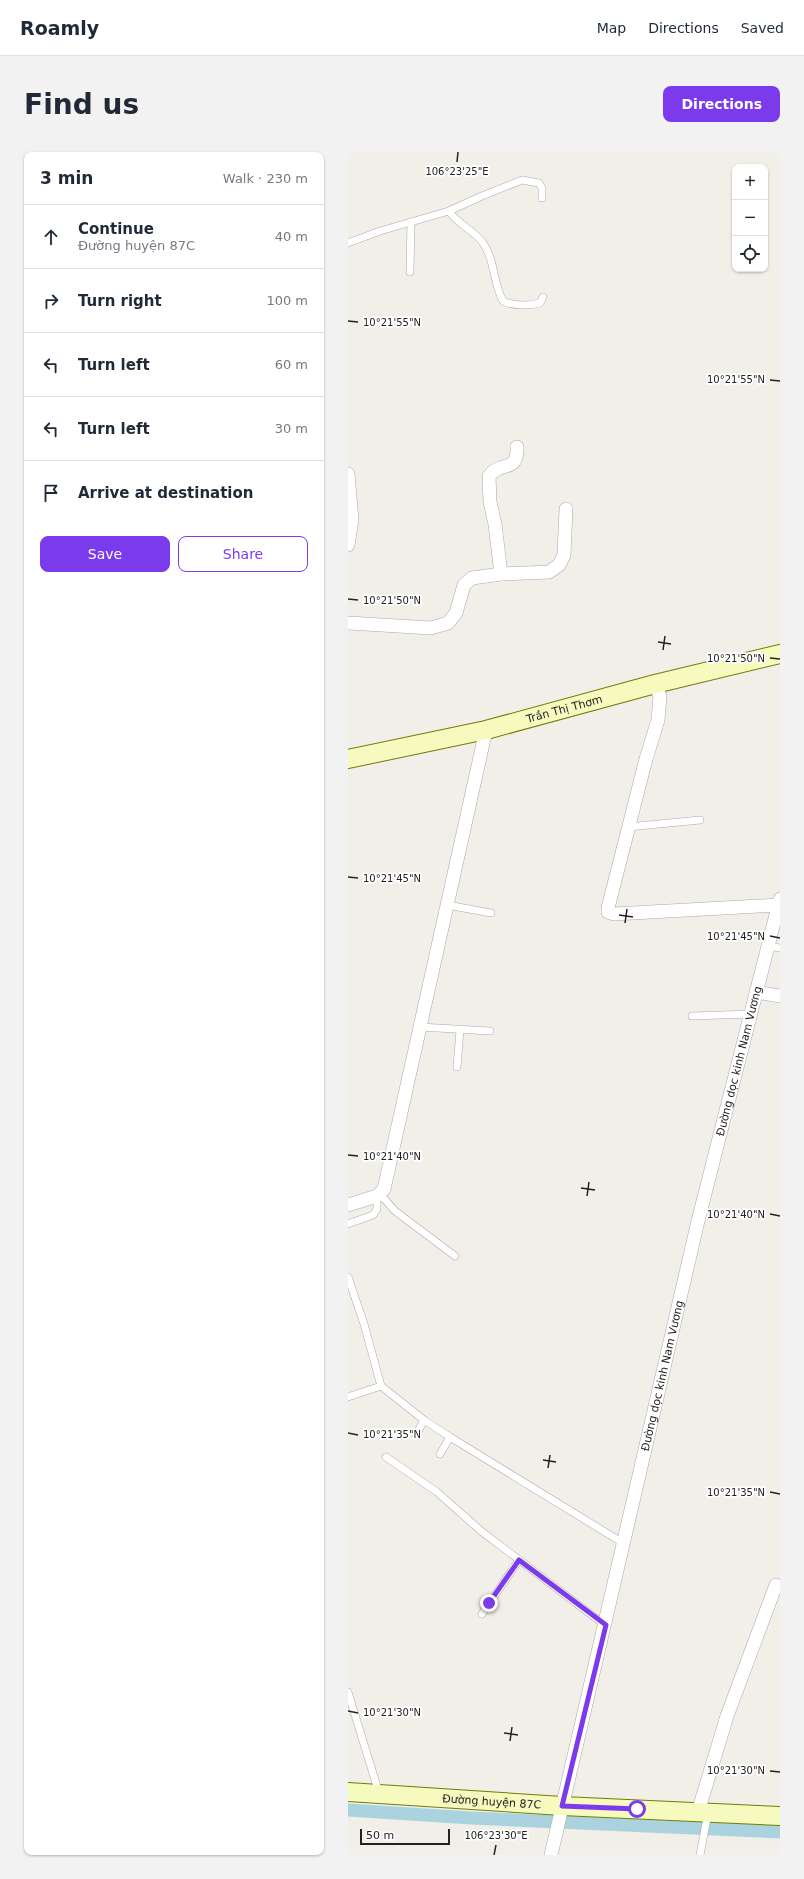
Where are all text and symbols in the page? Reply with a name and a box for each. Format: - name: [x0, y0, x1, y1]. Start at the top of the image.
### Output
- text: Roamly: [20, 17, 99, 39]
- text: Map: [597, 20, 626, 36]
- text: Directions: [648, 20, 719, 36]
- text: Saved: [741, 20, 784, 36]
- button: Directions: [663, 86, 780, 122]
- text: Find us: [24, 88, 139, 121]
- map controls: [732, 164, 768, 272]
- button: +: [732, 164, 768, 200]
- text: 106°23'25"E: [425, 166, 489, 177]
- text: 3 min: [40, 168, 93, 188]
- text: Walk · 230 m: [223, 171, 308, 186]
- button: −: [732, 200, 768, 236]
- text: Continue: [78, 220, 154, 238]
- icon: ahead: [40, 226, 62, 248]
- text: 40 m: [275, 229, 308, 244]
- button: locate: [732, 236, 768, 272]
- text: Đường huyện 87C: [78, 238, 195, 253]
- icon: right: [40, 290, 62, 312]
- text: Turn right: [78, 292, 162, 310]
- text: 100 m: [266, 293, 308, 308]
- text: 10°21'55"N: [363, 317, 421, 328]
- icon: left: [40, 354, 62, 376]
- text: Turn left: [78, 356, 150, 374]
- text: 60 m: [275, 357, 308, 372]
- text: 10°21'55"N: [707, 374, 765, 385]
- icon: left: [40, 418, 62, 440]
- text: Turn left: [78, 420, 150, 438]
- text: 30 m: [275, 421, 308, 436]
- icon: arrive: [40, 482, 62, 504]
- text: Arrive at destination: [78, 484, 253, 502]
- button: Save: [40, 536, 170, 572]
- button: Share: [178, 536, 308, 572]
- text: 10°21'50"N: [363, 595, 421, 606]
- text: 10°21'50"N: [707, 653, 765, 664]
- street label: Trần Thị Thơm: [524, 693, 604, 726]
- text: 10°21'45"N: [363, 873, 421, 884]
- text: 10°21'45"N: [707, 931, 765, 942]
- street label: Đường dọc kinh Nam Vương: [714, 985, 765, 1137]
- text: 10°21'40"N: [363, 1151, 421, 1162]
- text: 10°21'40"N: [707, 1209, 765, 1220]
- street label: Đường dọc kinh Nam Vương: [639, 1299, 686, 1452]
- text: 10°21'35"N: [363, 1429, 421, 1440]
- text: 10°21'35"N: [707, 1487, 765, 1498]
- route end: [480, 1594, 498, 1612]
- text: 10°21'30"N: [363, 1707, 421, 1718]
- text: 10°21'30"N: [707, 1765, 765, 1776]
- street label: Đường huyện 87C: [442, 1792, 542, 1812]
- route start: [628, 1800, 646, 1818]
- scale bar: [360, 1827, 450, 1846]
- text: 50 m: [366, 1829, 394, 1842]
- text: 106°23'30"E: [464, 1830, 528, 1841]

